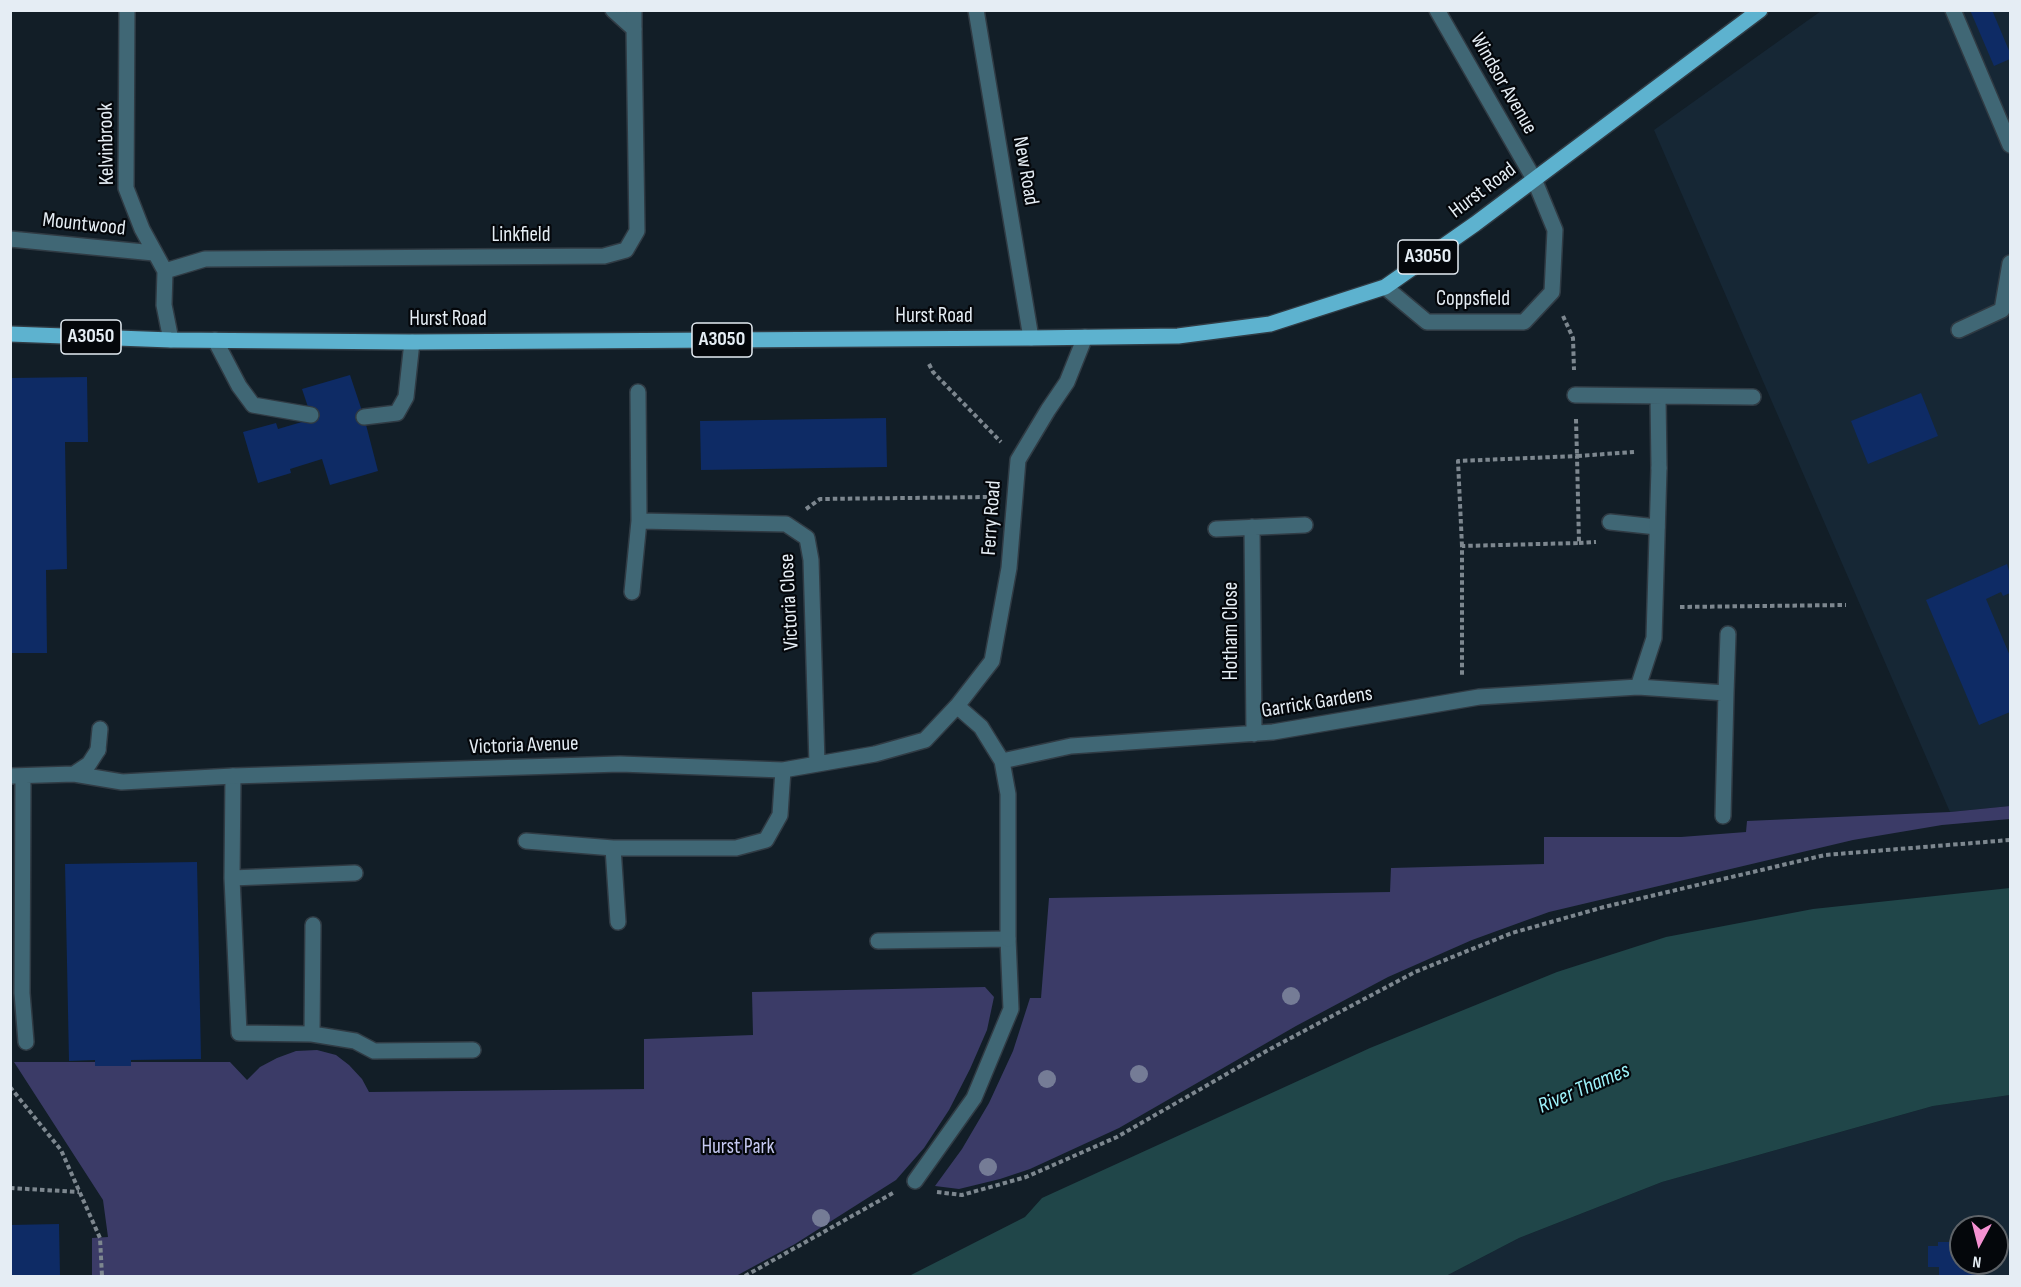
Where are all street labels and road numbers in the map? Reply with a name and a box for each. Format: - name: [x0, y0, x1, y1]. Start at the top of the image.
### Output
- street label: Windsor Avenue: [1464, 29, 1542, 139]
- street label: Kelvinbrook: [94, 103, 120, 185]
- street label: New Road: [1007, 135, 1043, 207]
- street label: Hurst Road: [1444, 158, 1522, 224]
- street label: Mountwood: [41, 208, 127, 242]
- street label: Linkfield: [492, 223, 550, 249]
- road number: A3050: [1398, 240, 1458, 274]
- street label: Coppsfield: [1436, 287, 1510, 313]
- street label: Hurst Road: [895, 304, 973, 330]
- street label: Hurst Road: [409, 307, 487, 333]
- road number: A3050: [61, 320, 121, 354]
- road number: A3050: [692, 323, 752, 357]
- street label: Ferry Road: [977, 480, 1007, 556]
- street label: Victoria Close: [775, 553, 805, 651]
- street label: Hotham Close: [1219, 582, 1245, 680]
- street label: Garrick Gardens: [1260, 682, 1374, 724]
- street label: Victoria Avenue: [469, 732, 579, 760]

